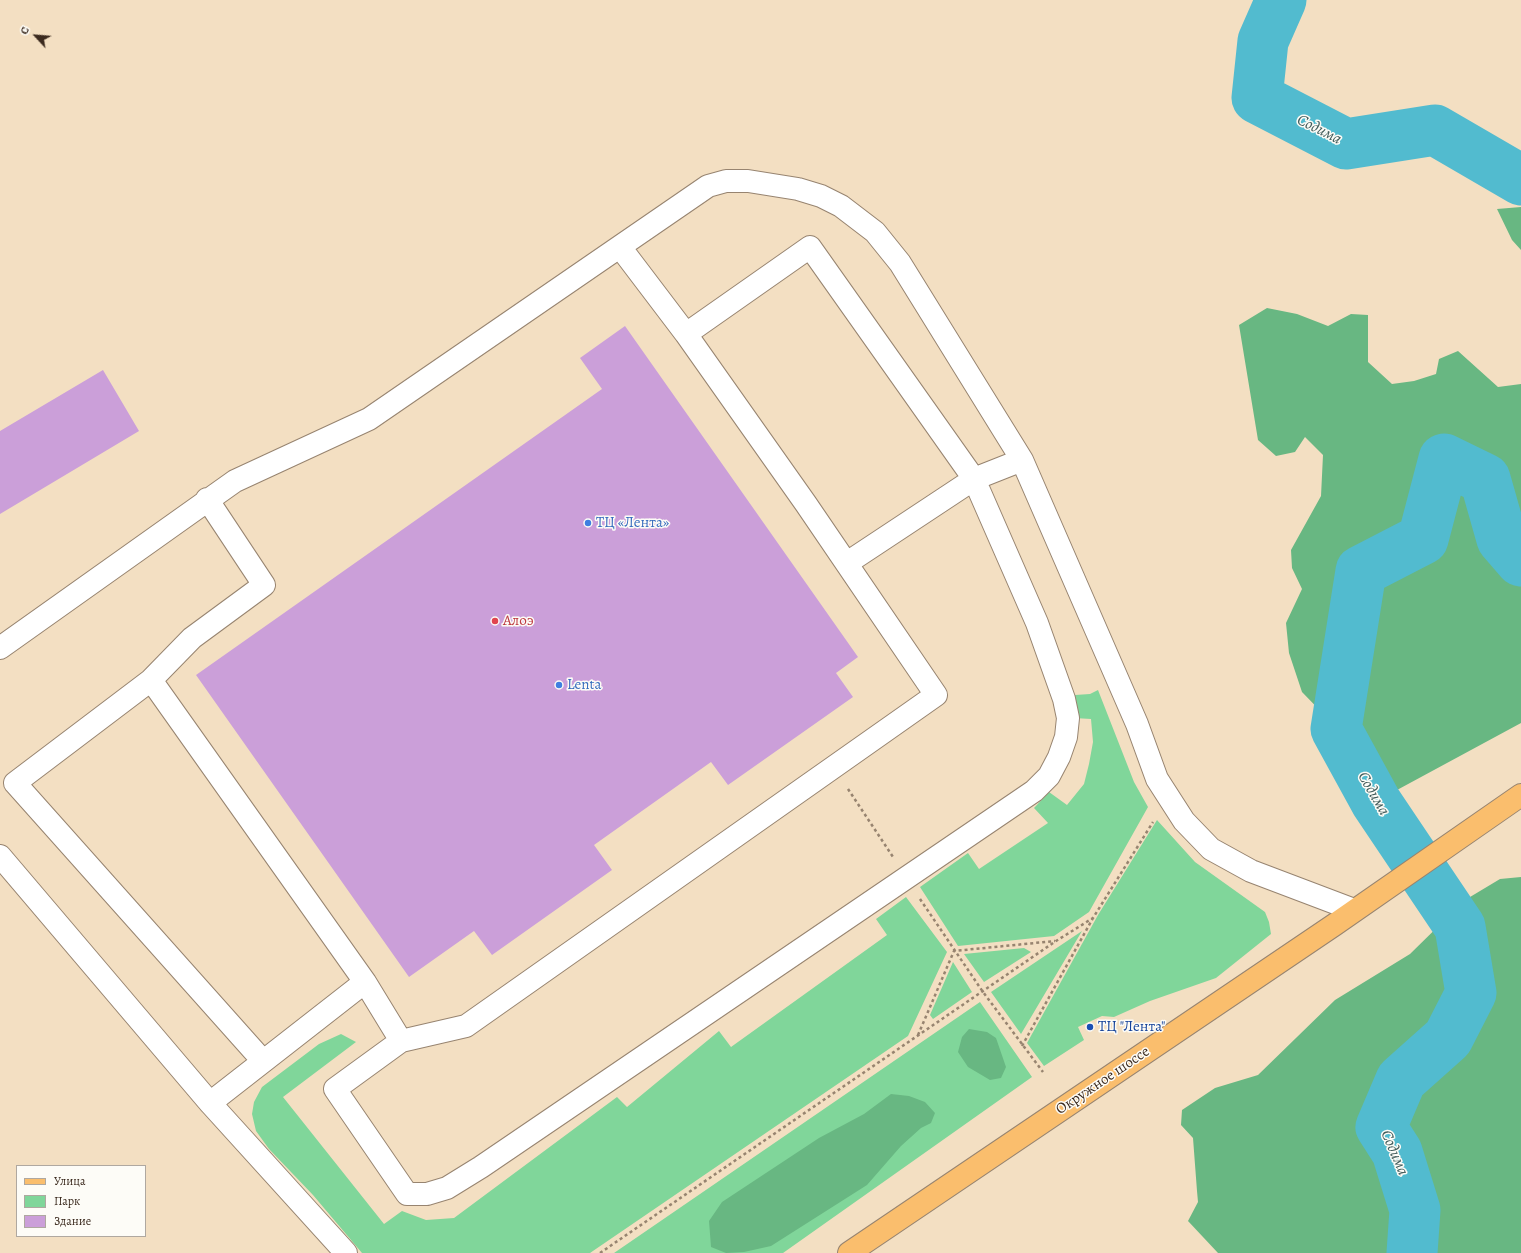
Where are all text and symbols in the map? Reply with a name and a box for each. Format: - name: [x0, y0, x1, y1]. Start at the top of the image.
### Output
- north arrow: [16, 16, 56, 56]
- text: С: [17, 24, 33, 37]
- water label: Содима: [1293, 111, 1345, 149]
- place label: ТЦ «Лента»: [596, 514, 669, 532]
- marker: ТЦ «Лента»: [583, 518, 593, 528]
- place label: Алоэ: [503, 612, 534, 630]
- marker: Алоэ: [490, 616, 500, 626]
- place label: Lenta: [567, 676, 601, 694]
- marker: Lenta: [554, 680, 564, 690]
- water label: Содима: [1353, 769, 1393, 819]
- place label: ТЦ "Лента": [1098, 1018, 1165, 1036]
- marker: ТЦ "Лента": [1085, 1022, 1095, 1032]
- street label: Окружное шоссе: [1053, 1043, 1153, 1119]
- water label: Содима: [1376, 1127, 1412, 1179]
- legend: [16, 1165, 146, 1237]
- text: Улица: [54, 1173, 85, 1189]
- text: Парк: [54, 1193, 80, 1209]
- text: Здание: [54, 1213, 91, 1229]

